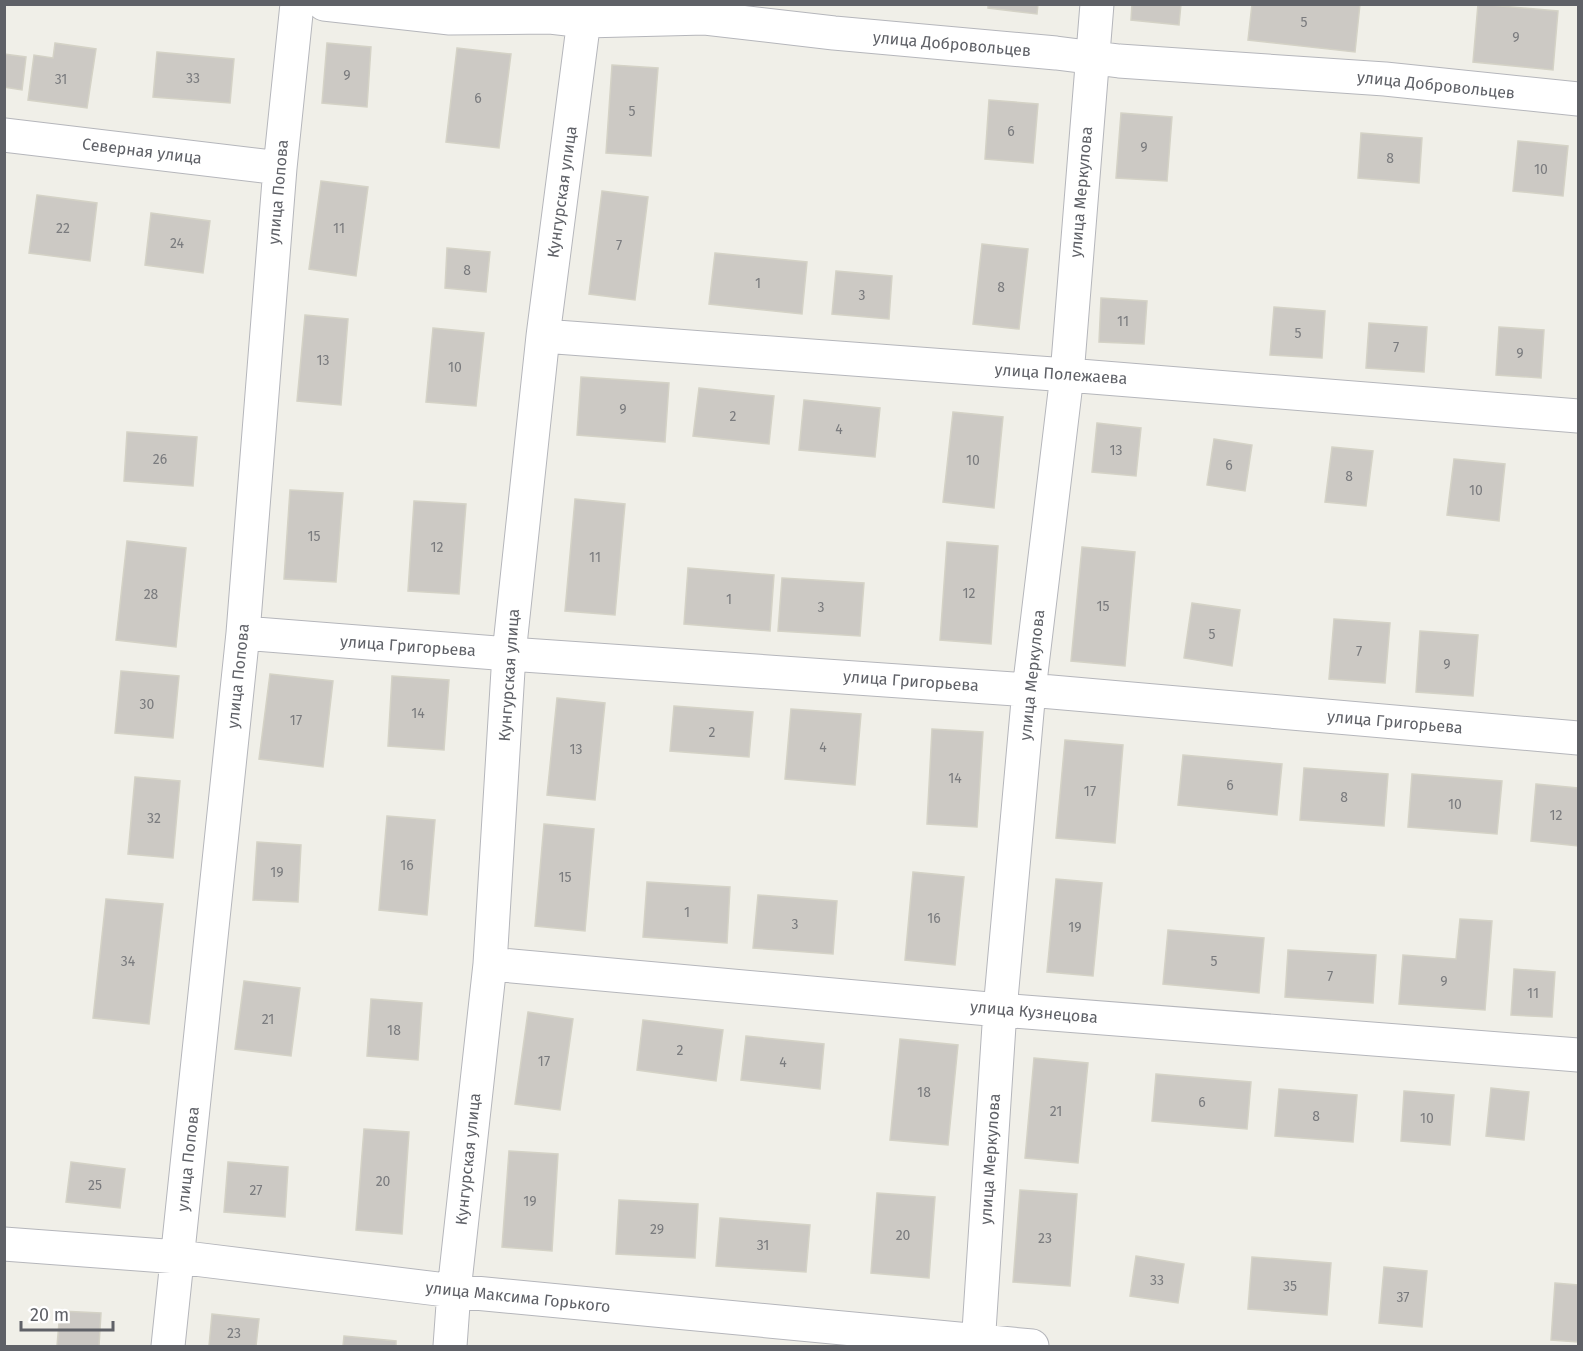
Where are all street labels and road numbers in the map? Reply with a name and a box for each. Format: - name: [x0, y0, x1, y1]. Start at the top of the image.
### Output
- street label: улица Добровольцев: [872, 28, 1032, 60]
- street label: улица Добровольцев: [1356, 67, 1516, 103]
- street label: Кунгурская улица: [543, 125, 581, 259]
- street label: улица Меркулова: [1066, 126, 1096, 258]
- street label: Северная улица: [81, 134, 203, 168]
- street label: улица Попова: [264, 139, 292, 245]
- street label: улица Полежаева: [994, 360, 1128, 388]
- street label: Кунгурская улица: [495, 608, 523, 742]
- street label: улица Меркулова: [1016, 609, 1048, 741]
- street label: улица Попова: [223, 623, 253, 729]
- street label: улица Григорьева: [340, 632, 476, 660]
- street label: улица Григорьева: [843, 667, 979, 695]
- street label: улица Григорьева: [1326, 707, 1464, 737]
- street label: улица Кузнецова: [969, 997, 1099, 1027]
- street label: Кунгурская улица: [452, 1092, 484, 1226]
- street label: улица Меркулова: [976, 1093, 1004, 1225]
- street label: улица Попова: [173, 1106, 203, 1212]
- street label: улица Максима Горького: [425, 1278, 611, 1316]

